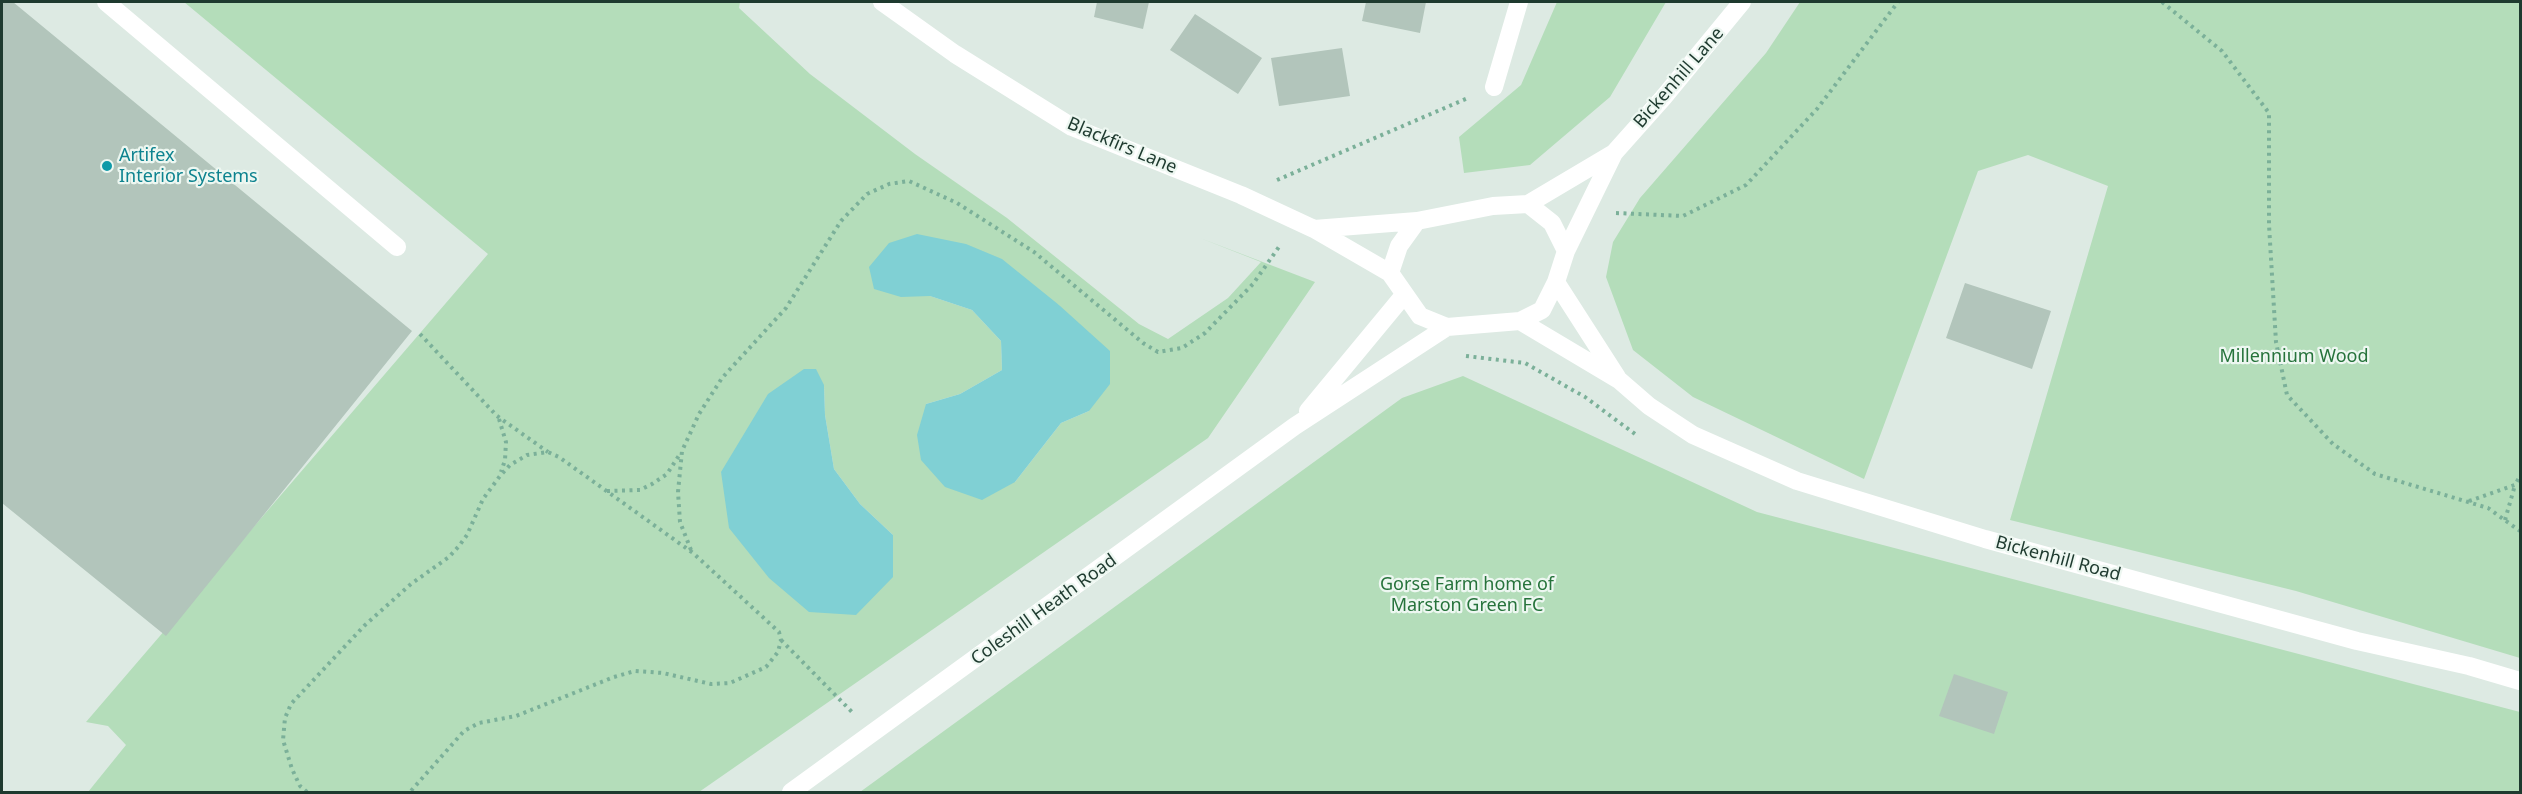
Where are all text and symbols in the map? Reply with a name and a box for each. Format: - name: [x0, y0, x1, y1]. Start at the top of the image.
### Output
- street label: Bickenhill Lane: [1629, 23, 1729, 133]
- street label: Blackfirs Lane: [1064, 113, 1180, 179]
- place label: Artifex Interior Systems: [119, 145, 258, 188]
- marker: Artifex Interior Systems: [100, 159, 114, 173]
- park label: Millennium Wood: [2219, 346, 2369, 368]
- street label: Bickenhill Road: [1993, 532, 2123, 586]
- street label: Coleshill Heath Road: [967, 550, 1121, 670]
- park label: Gorse Farm home of Marston Green FC: [1380, 574, 1554, 616]

